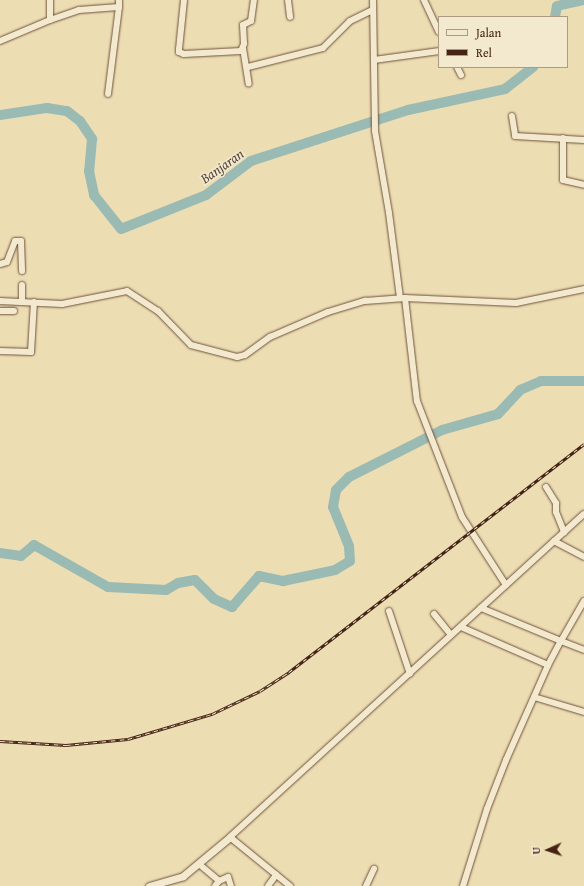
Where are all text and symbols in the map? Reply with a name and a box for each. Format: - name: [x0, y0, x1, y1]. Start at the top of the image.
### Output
- legend: [438, 16, 568, 68]
- text: Jalan: [476, 24, 501, 41]
- text: Rel: [476, 44, 492, 61]
- water label: Banjaran: [197, 145, 247, 187]
- north arrow: [528, 830, 568, 870]
- text: U: [528, 847, 544, 855]

